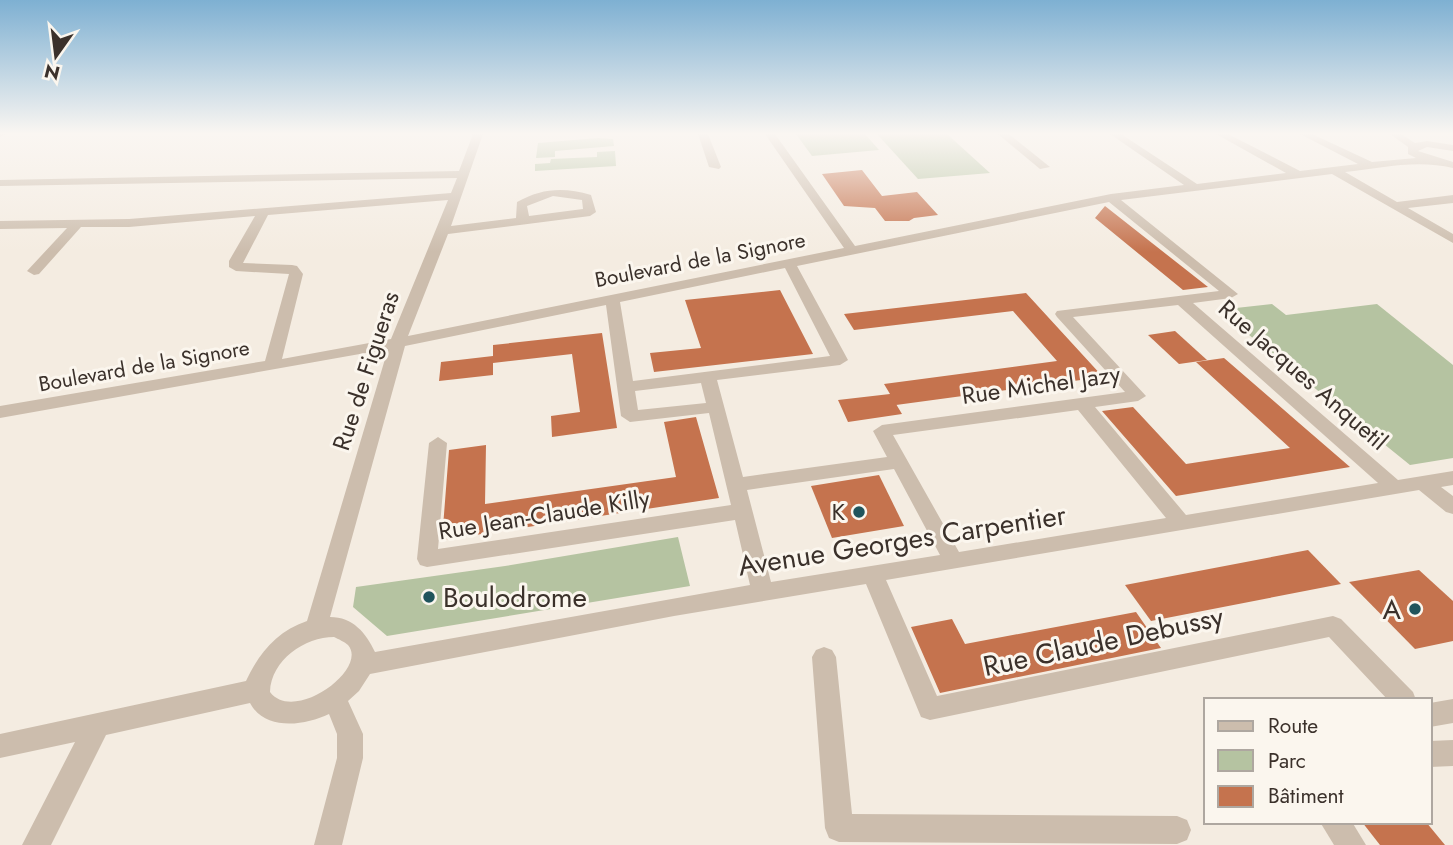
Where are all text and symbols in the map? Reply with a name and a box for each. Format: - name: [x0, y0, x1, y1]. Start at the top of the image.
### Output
- north arrow: [21, 21, 91, 91]
- text: N: [41, 57, 63, 87]
- street label: Boulevard de la Signore: [592, 225, 808, 295]
- street label: Rue de Figueras: [323, 287, 408, 455]
- street label: Rue Jacques Anquetil: [1211, 291, 1396, 458]
- street label: Boulevard de la Signore: [36, 333, 252, 399]
- street label: Rue Michel Jazy: [959, 356, 1123, 413]
- street label: Rue Jean-Claude Killy: [436, 480, 653, 549]
- street label: Avenue Georges Carpentier: [735, 494, 1069, 587]
- place label: K: [831, 494, 845, 529]
- marker: K: [851, 504, 867, 520]
- place label: Boulodrome: [443, 577, 587, 618]
- marker: Boulodrome: [421, 589, 437, 605]
- place label: A: [1383, 589, 1402, 630]
- street label: Rue Claude Debussy: [979, 596, 1228, 687]
- marker: A: [1407, 601, 1423, 617]
- legend: [1204, 698, 1432, 824]
- text: Route: [1268, 711, 1318, 741]
- text: Parc: [1268, 746, 1306, 776]
- text: Bâtiment: [1268, 781, 1344, 811]

